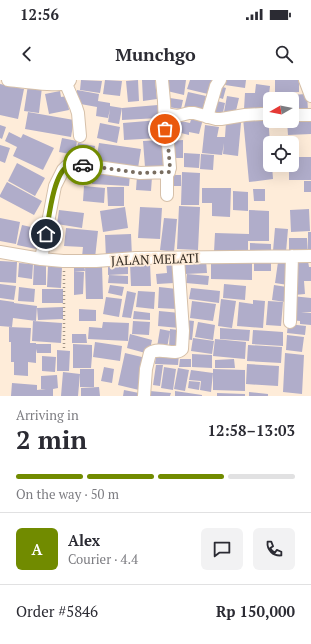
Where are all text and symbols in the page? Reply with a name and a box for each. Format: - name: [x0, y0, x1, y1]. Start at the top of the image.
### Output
- text: 12:56: [20, 4, 59, 24]
- text: Munchgo: [115, 42, 196, 66]
- icon: back: [16, 43, 38, 65]
- icon: search: [273, 43, 295, 65]
- north arrow: [263, 92, 299, 128]
- map controls: [263, 92, 299, 172]
- pin: [148, 112, 182, 146]
- icon: bag: [154, 118, 176, 140]
- button: locate: [263, 136, 299, 172]
- courier: [63, 145, 103, 185]
- icon: car: [72, 154, 94, 176]
- pin: [29, 217, 63, 251]
- icon: home: [35, 223, 57, 245]
- street label: JALAN MELATI: [110, 248, 200, 270]
- text: Arriving in: [16, 406, 79, 424]
- text: 12:58–13:03: [208, 420, 295, 440]
- text: 2 min: [16, 422, 87, 456]
- text: On the way · 50 m: [16, 485, 119, 503]
- button: chat: [201, 528, 243, 570]
- button: phone: [253, 528, 295, 570]
- text: Alex: [68, 530, 100, 550]
- text: A: [32, 539, 42, 559]
- text: Courier · 4.4: [68, 550, 138, 568]
- text: Order #5846: [16, 601, 98, 621]
- text: Rp 150,000: [216, 601, 295, 621]

